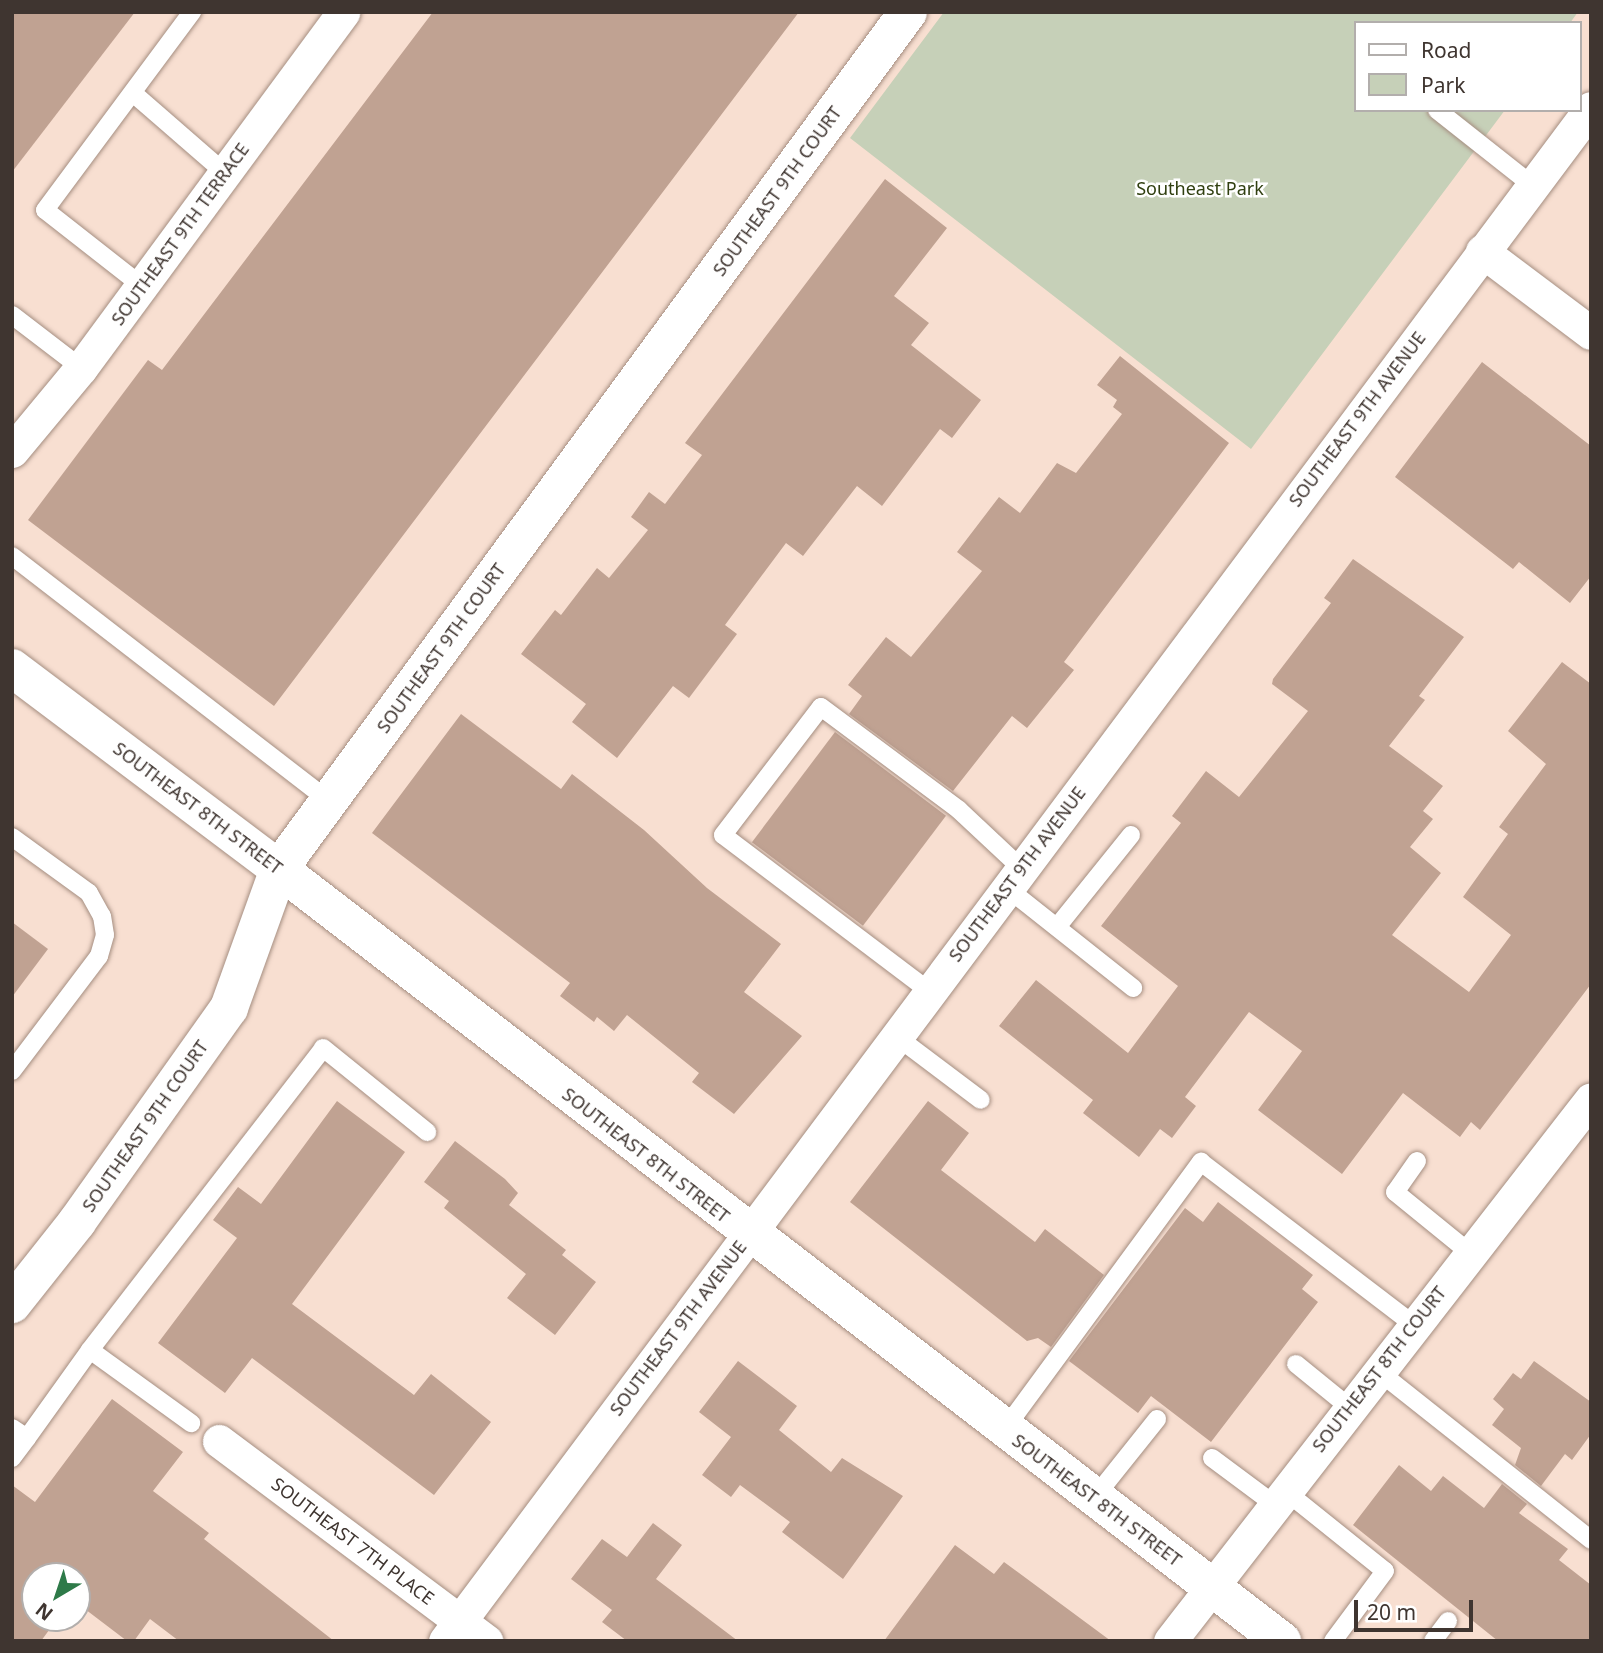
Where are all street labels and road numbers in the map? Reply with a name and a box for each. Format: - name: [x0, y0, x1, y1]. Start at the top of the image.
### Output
- street label: SOUTHEAST 9TH COURT: [708, 102, 846, 280]
- street label: SOUTHEAST 9TH TERRACE: [107, 139, 253, 329]
- street label: SOUTHEAST 9TH AVENUE: [1284, 327, 1430, 511]
- street label: SOUTHEAST 9TH COURT: [372, 559, 510, 737]
- street label: SOUTHEAST 8TH STREET: [109, 737, 287, 879]
- street label: SOUTHEAST 9TH AVENUE: [944, 782, 1090, 966]
- street label: SOUTHEAST 9TH COURT: [78, 1036, 212, 1216]
- street label: SOUTHEAST 8TH STREET: [558, 1083, 734, 1227]
- street label: SOUTHEAST 9TH AVENUE: [605, 1236, 751, 1420]
- street label: SOUTHEAST 8TH COURT: [1308, 1282, 1450, 1456]
- street label: SOUTHEAST 8TH STREET: [1008, 1429, 1186, 1571]
- street label: SOUTHEAST 7TH PLACE: [268, 1473, 438, 1609]

